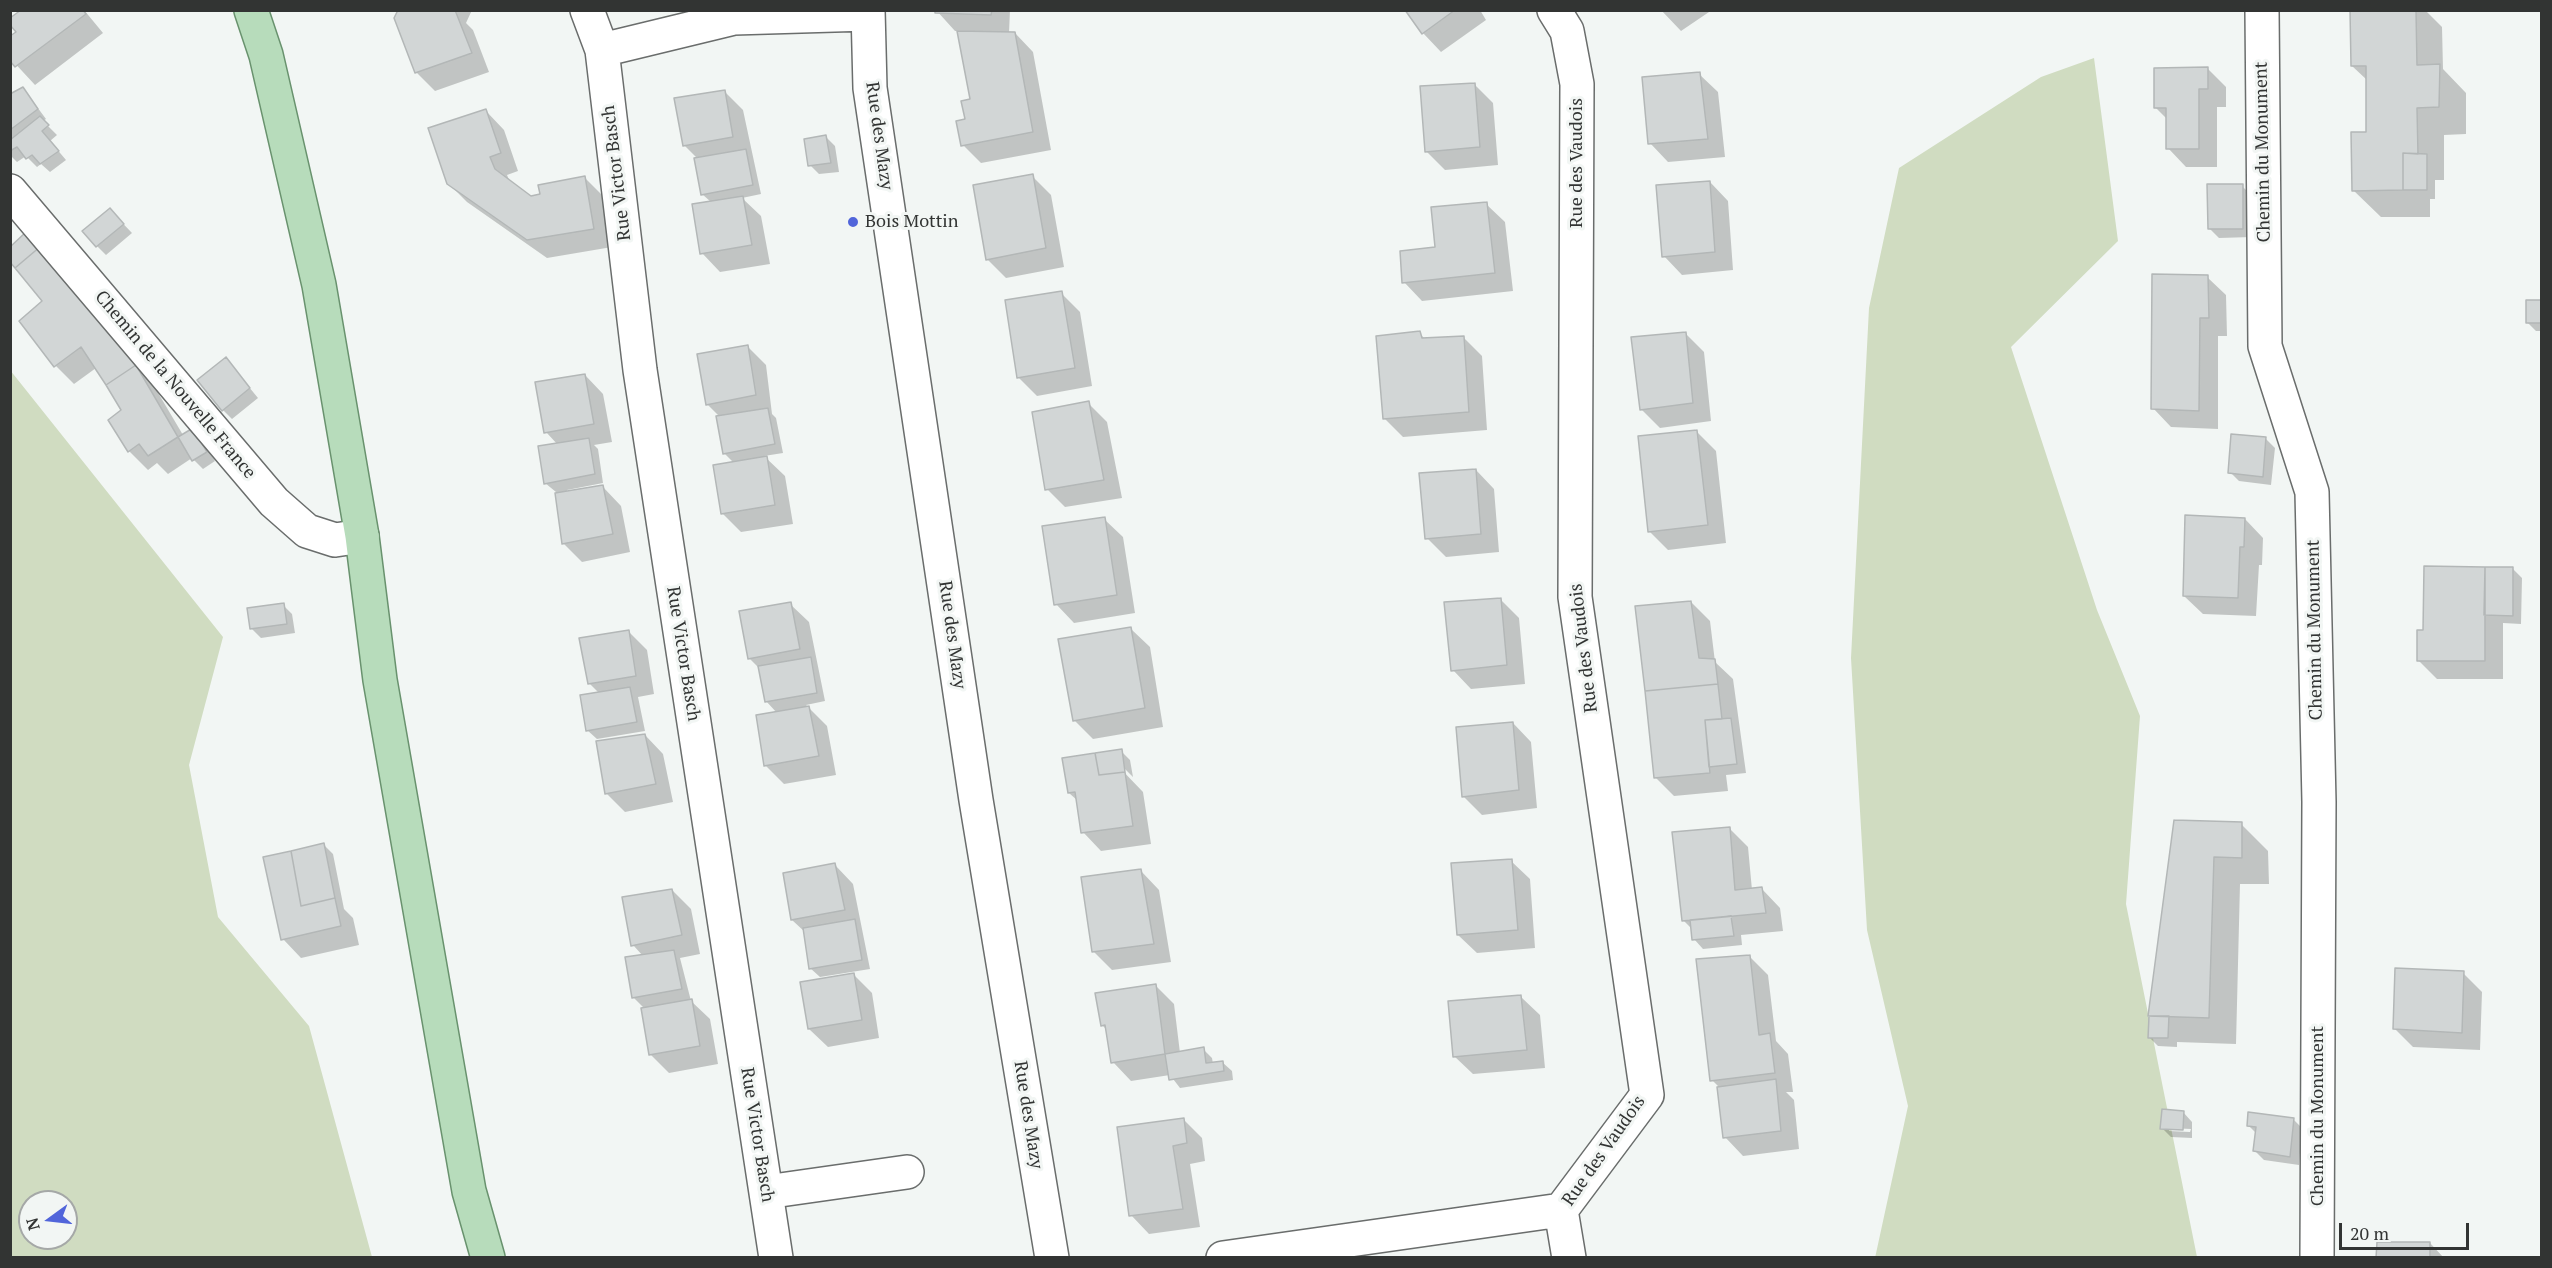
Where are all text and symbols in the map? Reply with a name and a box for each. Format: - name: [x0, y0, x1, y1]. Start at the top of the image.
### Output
- street label: Chemin du Monument: [2251, 62, 2275, 242]
- street label: Rue des Mazy: [861, 81, 897, 191]
- street label: Rue des Vaudois: [1566, 98, 1588, 228]
- street label: Rue Victor Basch: [598, 104, 636, 242]
- place label: Bois Mottin: [865, 211, 958, 233]
- marker: Bois Mottin: [846, 215, 860, 229]
- street label: Chemin de la Nouvelle France: [90, 287, 260, 483]
- street label: Chemin du Monument: [2303, 540, 2327, 720]
- street label: Rue des Mazy: [934, 580, 970, 690]
- street label: Rue des Vaudois: [1565, 582, 1603, 714]
- street label: Rue Victor Basch: [662, 585, 704, 723]
- street label: Chemin du Monument: [2307, 1026, 2329, 1206]
- street label: Rue des Mazy: [1009, 1060, 1047, 1170]
- street label: Rue Victor Basch: [736, 1066, 778, 1204]
- street label: Rue des Vaudois: [1558, 1092, 1650, 1210]
- north arrow: [18, 1190, 78, 1250]
- scale bar: [2342, 1211, 2472, 1249]
- text: N: [20, 1215, 45, 1233]
- text: 20 m: [2350, 1221, 2389, 1245]

